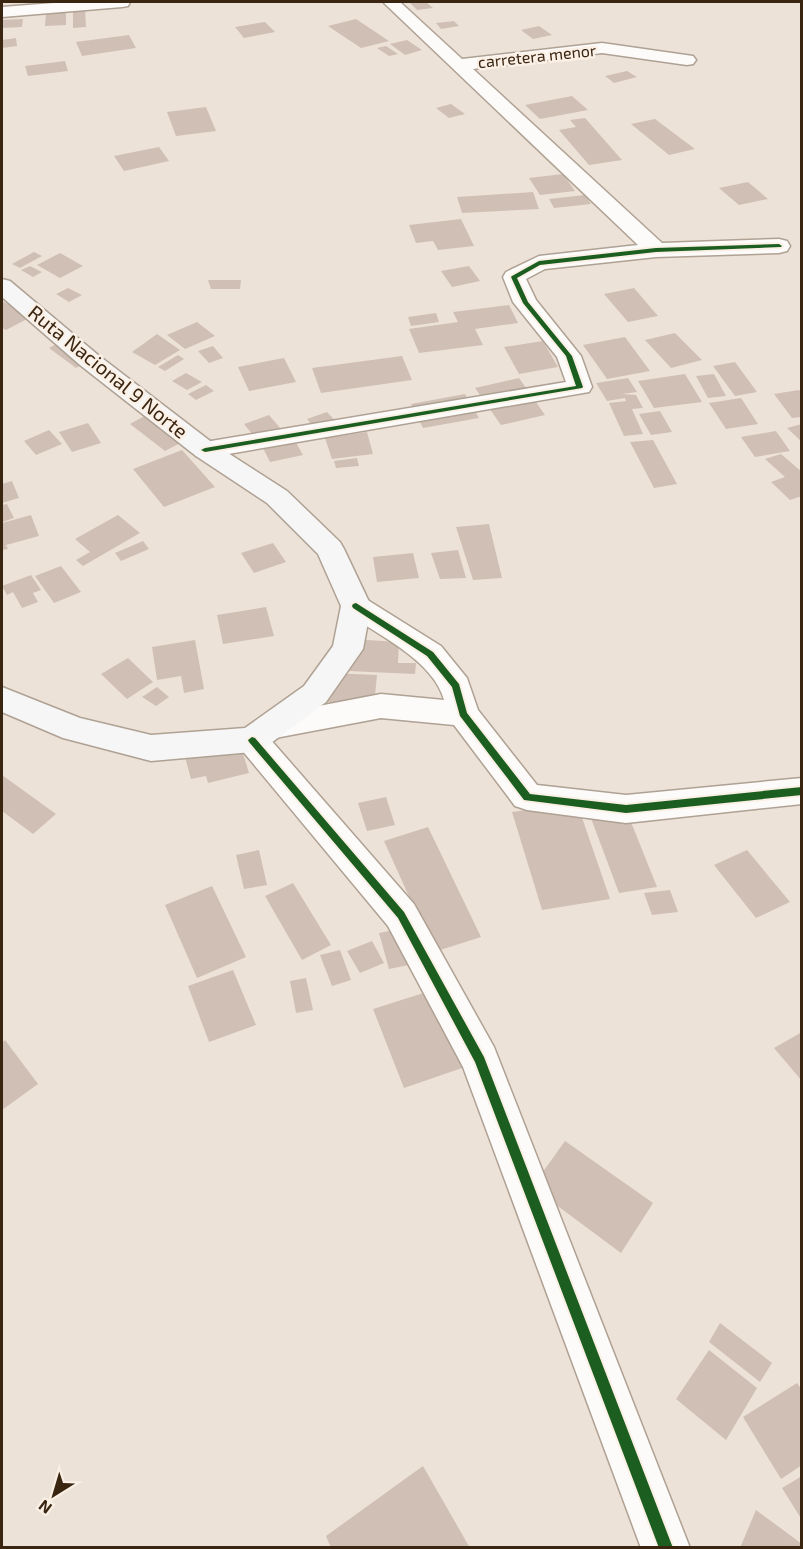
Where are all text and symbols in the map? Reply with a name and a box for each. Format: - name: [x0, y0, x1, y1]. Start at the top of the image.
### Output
- street label: carretera menor: [477, 40, 598, 71]
- street label: Ruta Nacional 9 Norte: [24, 300, 193, 443]
- north arrow: [24, 1465, 84, 1525]
- text: N: [34, 1496, 55, 1518]

